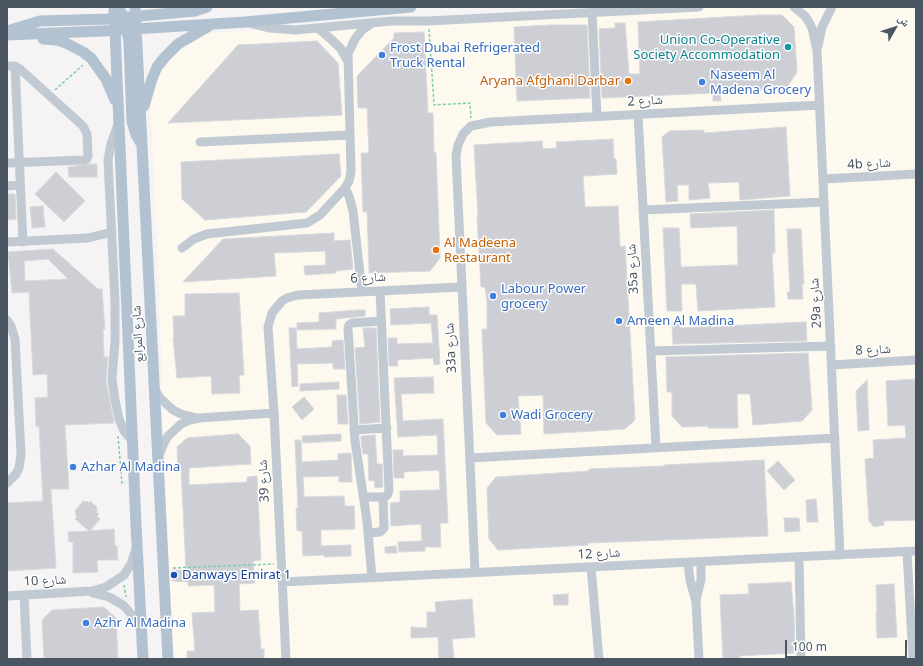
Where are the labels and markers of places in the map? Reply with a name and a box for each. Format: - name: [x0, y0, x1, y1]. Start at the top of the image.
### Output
- place label: Union Co-Operative Society Accommodation: [633, 32, 780, 63]
- place label: Frost Dubai Refrigerated Truck Rental: [390, 40, 540, 71]
- marker: Union Co-Operative Society Accommodation: [783, 42, 793, 52]
- marker: Frost Dubai Refrigerated Truck Rental: [377, 50, 387, 60]
- place label: Naseem Al Madena Grocery: [710, 67, 811, 98]
- place label: Aryana Afghani Darbar: [480, 73, 620, 89]
- marker: Aryana Afghani Darbar: [623, 76, 633, 86]
- marker: Naseem Al Madena Grocery: [697, 77, 707, 87]
- place label: Al Madeena Restaurant: [444, 235, 516, 266]
- marker: Al Madeena Restaurant: [431, 245, 441, 255]
- place label: Labour Power grocery: [501, 281, 586, 312]
- marker: Labour Power grocery: [488, 291, 498, 301]
- place label: Ameen Al Madina: [627, 313, 734, 329]
- marker: Ameen Al Madina: [614, 316, 624, 326]
- place label: Wadi Grocery: [511, 407, 593, 423]
- marker: Wadi Grocery: [498, 410, 508, 420]
- place label: Azhar Al Madina: [81, 459, 180, 475]
- marker: Azhar Al Madina: [68, 462, 78, 472]
- place label: Danways Emirat 1: [182, 567, 291, 583]
- marker: Danways Emirat 1: [169, 570, 179, 580]
- place label: Azhr Al Madina: [94, 615, 186, 631]
- marker: Azhr Al Madina: [81, 618, 91, 628]

